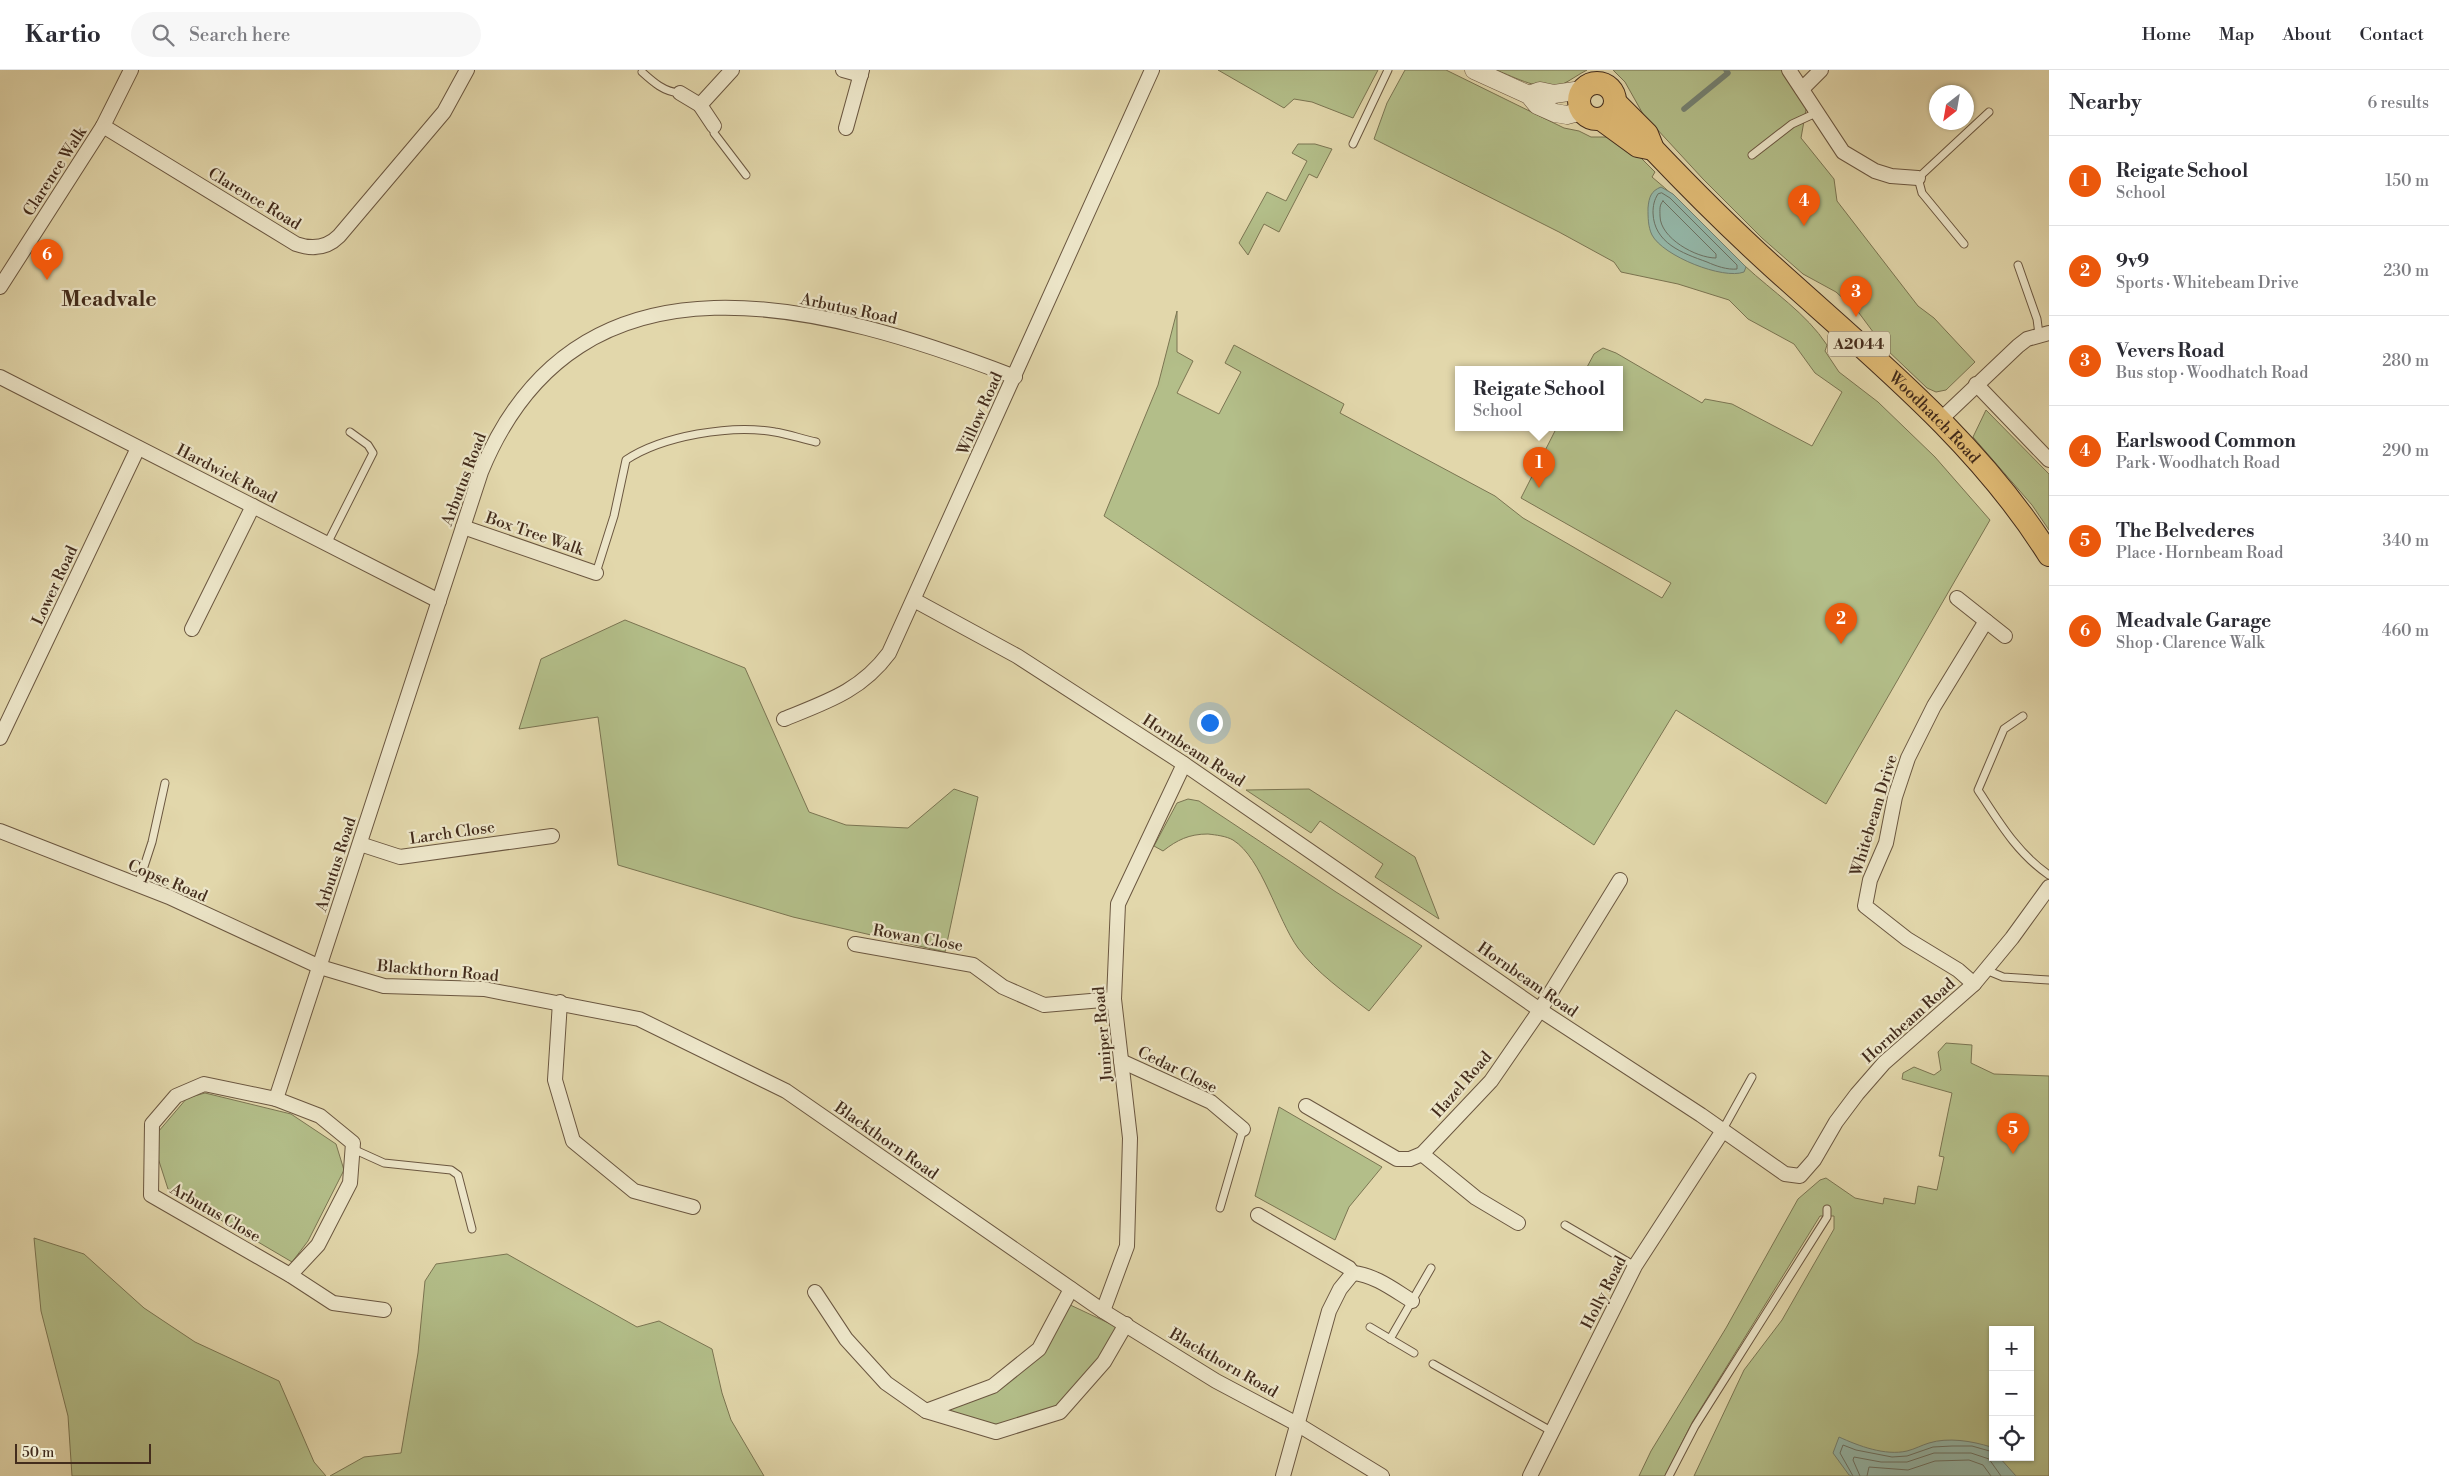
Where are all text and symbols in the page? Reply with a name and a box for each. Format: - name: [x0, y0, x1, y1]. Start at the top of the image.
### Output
- search box: [131, 12, 481, 57]
- text: Kartio: [25, 20, 101, 50]
- icon: search: [149, 21, 177, 49]
- text: Search here: [189, 23, 290, 47]
- text: Home: [2142, 23, 2191, 46]
- text: Map: [2219, 23, 2255, 46]
- text: About: [2283, 23, 2332, 46]
- text: Contact: [2360, 23, 2424, 46]
- north arrow: [1929, 85, 1974, 130]
- text: Nearby: [2069, 90, 2142, 116]
- text: 6 results: [2368, 93, 2429, 113]
- street label: Clarence Walk: [19, 122, 92, 220]
- text: Reigate School: [2116, 159, 2248, 183]
- street label: Clarence Road: [204, 163, 305, 234]
- text: 1: [2081, 171, 2089, 191]
- text: 150 m: [2385, 171, 2429, 191]
- text: School: [2116, 183, 2165, 203]
- pin: 4: [1788, 185, 1820, 226]
- pin: 6: [31, 239, 63, 280]
- text: 9v9: [2116, 249, 2149, 273]
- text: 2: [2080, 261, 2090, 281]
- text: 230 m: [2383, 261, 2429, 281]
- text: Sports · Whitebeam Drive: [2116, 273, 2299, 293]
- pin: 3: [1840, 276, 1872, 317]
- district label: Meadvale: [61, 287, 157, 313]
- street label: Arbutus Road: [798, 289, 899, 329]
- road number: A2044: [1828, 332, 1890, 356]
- text: Vevers Road: [2116, 339, 2225, 363]
- text: 3: [2080, 351, 2090, 371]
- text: 280 m: [2382, 351, 2429, 371]
- text: Bus stop · Woodhatch Road: [2116, 363, 2308, 383]
- popup: [1455, 366, 1623, 431]
- street label: Woodhatch Road: [1884, 367, 1984, 468]
- street label: Willow Road: [952, 369, 1007, 459]
- text: Reigate School: [1473, 377, 1605, 401]
- text: School: [1473, 401, 1522, 421]
- text: Earlswood Common: [2116, 429, 2296, 453]
- street label: Arbutus Road: [437, 430, 491, 530]
- street label: Hardwick Road: [173, 440, 280, 508]
- text: 4: [2080, 441, 2090, 461]
- text: 290 m: [2382, 441, 2429, 461]
- pin: 1: [1523, 447, 1555, 488]
- text: Park · Woodhatch Road: [2116, 453, 2280, 473]
- street label: Box Tree Walk: [482, 507, 588, 561]
- text: The Belvederes: [2116, 519, 2255, 543]
- text: 5: [2080, 531, 2090, 551]
- text: 340 m: [2382, 531, 2429, 551]
- street label: Lower Road: [28, 542, 82, 628]
- text: Place · Hornbeam Road: [2116, 543, 2283, 563]
- pin: 2: [1825, 603, 1857, 644]
- text: Meadvale Garage: [2116, 609, 2271, 633]
- text: 6: [2080, 621, 2090, 641]
- text: 460 m: [2382, 621, 2429, 641]
- text: Shop · Clarence Walk: [2116, 633, 2265, 653]
- street label: Hornbeam Road: [1138, 710, 1248, 791]
- your location: [1197, 710, 1223, 736]
- street label: Whitebeam Drive: [1846, 752, 1902, 879]
- street label: Arbutus Road: [311, 815, 361, 915]
- street label: Larch Close: [408, 817, 496, 849]
- street label: Copse Road: [125, 855, 211, 907]
- street label: Rowan Close: [871, 920, 965, 956]
- street label: Hornbeam Road: [1473, 938, 1582, 1022]
- street label: Blackthorn Road: [375, 956, 500, 986]
- street label: Hornbeam Road: [1858, 974, 1959, 1068]
- street label: Juniper Road: [1089, 986, 1117, 1083]
- street label: Cedar Close: [1134, 1042, 1221, 1098]
- street label: Hazel Road: [1427, 1047, 1496, 1122]
- street label: Blackthorn Road: [830, 1097, 942, 1184]
- pin: 5: [1997, 1113, 2029, 1154]
- street label: Arbutus Close: [166, 1178, 264, 1247]
- street label: Holly Road: [1577, 1252, 1631, 1332]
- street label: Blackthorn Road: [1165, 1323, 1281, 1402]
- map controls: [1989, 1326, 2034, 1461]
- button: +: [1989, 1326, 2034, 1371]
- button: −: [1989, 1371, 2034, 1416]
- button: locate: [1989, 1416, 2034, 1461]
- scale bar: [15, 1441, 151, 1464]
- text: 50 m: [22, 1444, 54, 1462]

